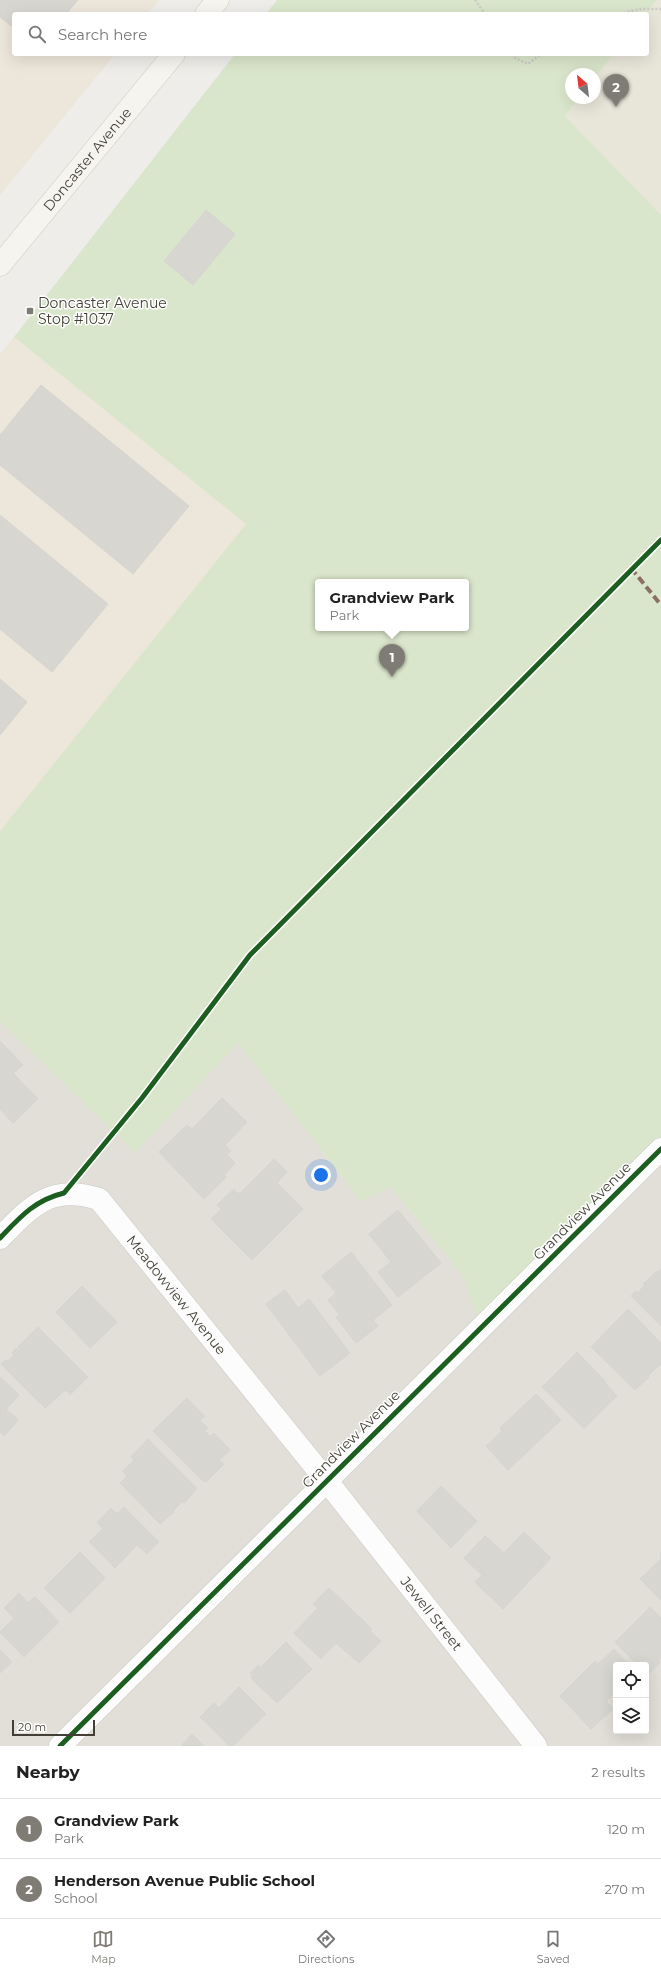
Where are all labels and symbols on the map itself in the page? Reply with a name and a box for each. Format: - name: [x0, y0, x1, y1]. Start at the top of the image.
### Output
- north arrow: [565, 68, 601, 104]
- pin: 2: [603, 74, 629, 107]
- street label: Doncaster Avenue: [39, 104, 135, 215]
- place label: Doncaster Avenue Stop #1037: [38, 294, 167, 328]
- marker: Doncaster Avenue Stop #1037: [25, 306, 35, 316]
- pin: 1: [379, 644, 405, 677]
- street label: Grandview Avenue: [529, 1158, 635, 1264]
- your location: [311, 1165, 331, 1185]
- street label: Meadowview Avenue: [123, 1231, 230, 1358]
- street label: Grandview Avenue: [298, 1386, 404, 1492]
- street label: Jewell Street: [396, 1572, 466, 1654]
- scale bar: [12, 1718, 95, 1737]

